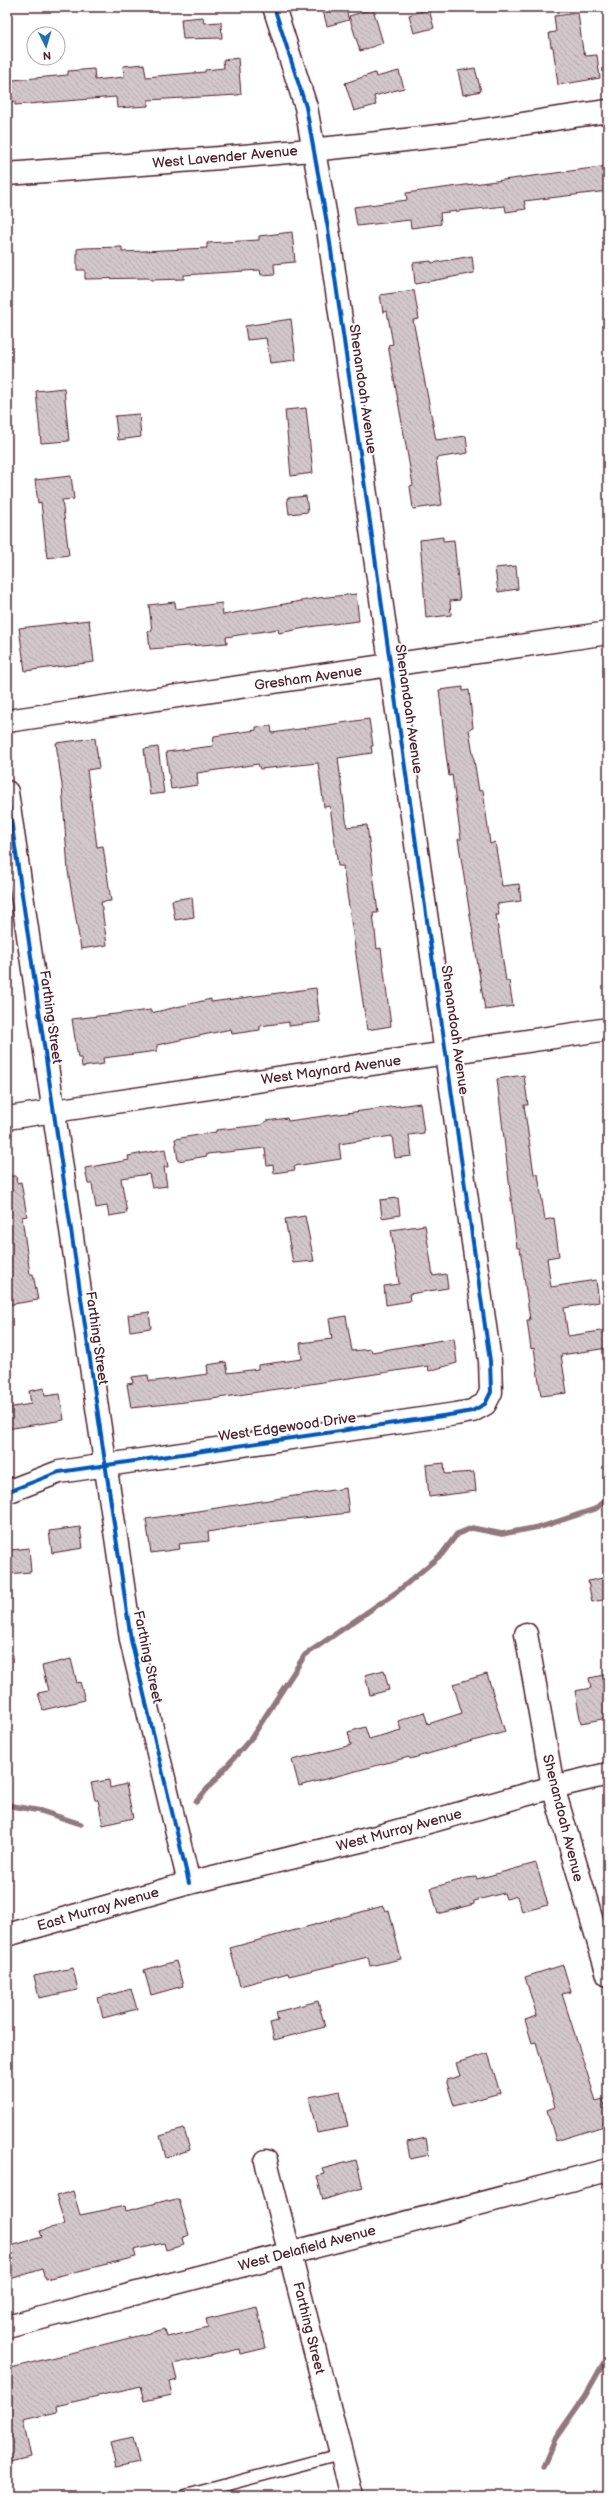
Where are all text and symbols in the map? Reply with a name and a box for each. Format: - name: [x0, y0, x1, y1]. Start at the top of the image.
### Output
- north arrow: [26, 26, 66, 66]
- text: N: [42, 49, 52, 62]
- street label: West Lavender Avenue: [152, 142, 298, 172]
- street label: Shenandoah Avenue: [345, 323, 381, 455]
- street label: Shenandoah Avenue: [391, 643, 427, 775]
- street label: Gresham Avenue: [253, 662, 363, 694]
- street label: Shenandoah Avenue: [437, 964, 473, 1096]
- street label: Farthing Street: [36, 969, 66, 1066]
- street label: West Maynard Avenue: [260, 1052, 402, 1088]
- street label: Farthing Street: [82, 1290, 112, 1387]
- street label: West Edgewood Drive: [217, 1409, 357, 1445]
- street label: Farthing Street: [130, 1609, 166, 1706]
- street label: Shenandoah Avenue: [539, 1753, 587, 1883]
- street label: West Murray Avenue: [334, 1805, 464, 1855]
- street label: East Murray Avenue: [35, 1883, 161, 1935]
- street label: West Delafield Avenue: [236, 2221, 378, 2275]
- street label: Farthing Street: [289, 2280, 329, 2376]

